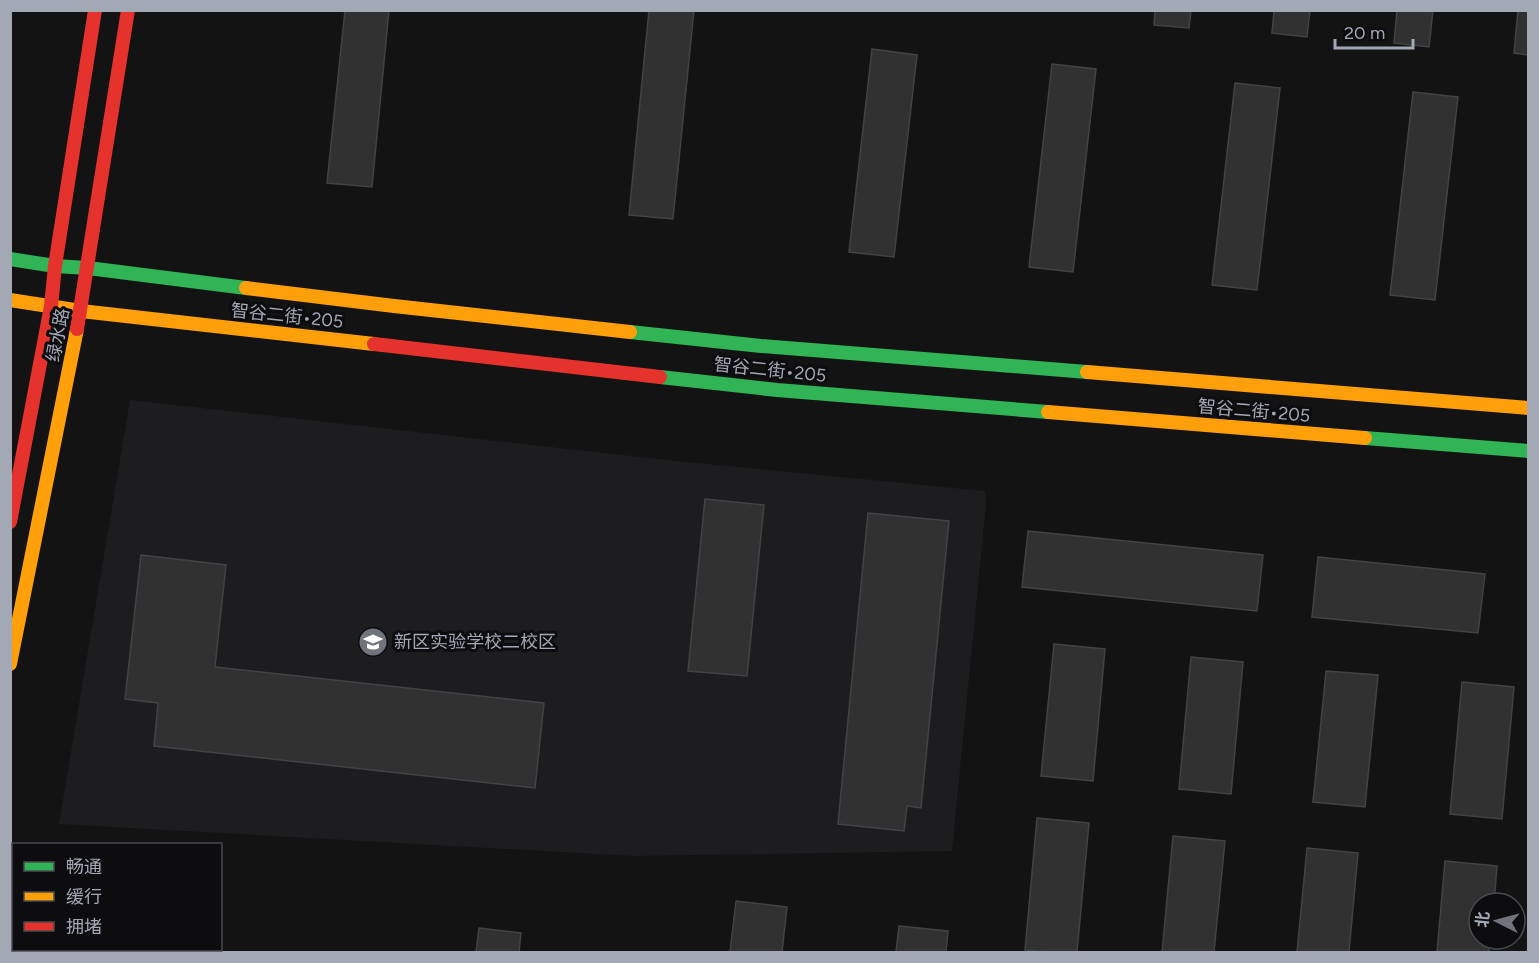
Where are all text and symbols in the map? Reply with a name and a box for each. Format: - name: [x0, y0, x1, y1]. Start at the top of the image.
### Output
- scale bar: [1335, 12, 1413, 50]
- text: 20 m: [1344, 22, 1385, 44]
- street label: 智谷二街•205: [230, 299, 344, 333]
- street label: 绿水路: [42, 306, 74, 364]
- street label: 智谷二街•205: [713, 353, 827, 387]
- street label: 智谷二街•205: [1197, 395, 1311, 427]
- school or university icon: 新区实验学校二校区: [357, 626, 389, 658]
- place label: 新区实验学校二校区: [394, 631, 556, 653]
- legend: [12, 843, 222, 951]
- text: 畅通: [66, 856, 102, 878]
- text: 缓行: [66, 886, 102, 908]
- north arrow: [1467, 891, 1527, 951]
- text: 北: [1472, 911, 1493, 928]
- text: 拥堵: [66, 916, 102, 938]

